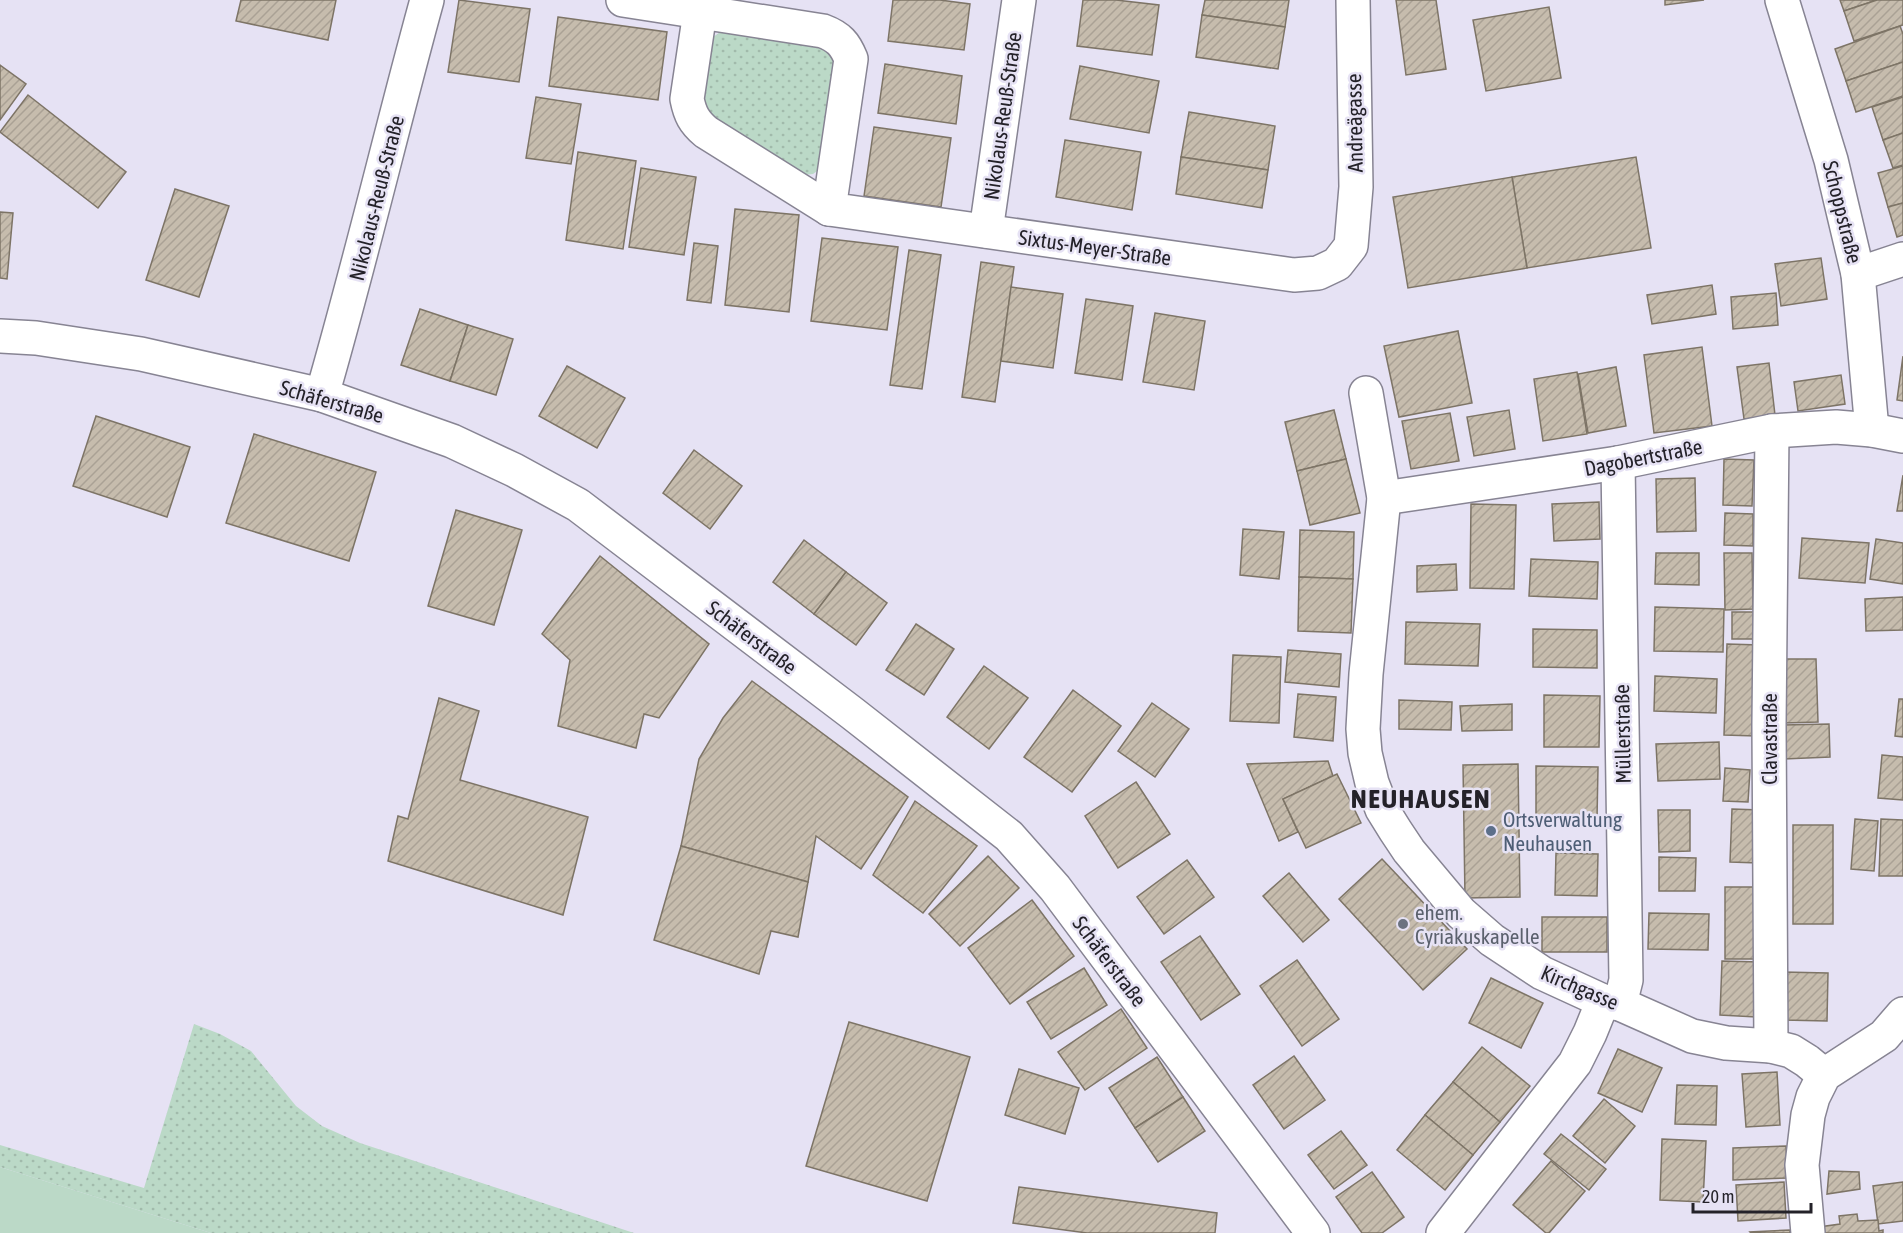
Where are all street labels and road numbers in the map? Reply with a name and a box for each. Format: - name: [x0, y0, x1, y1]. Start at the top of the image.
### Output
- street label: Nikolaus-Reuß-Straße: [978, 31, 1026, 201]
- street label: Andreägasse: [1341, 73, 1367, 173]
- street label: Nikolaus-Reuß-Straße: [344, 113, 408, 283]
- street label: Schoppstraße: [1819, 158, 1867, 266]
- street label: Sixtus-Meyer-Straße: [1017, 224, 1173, 270]
- street label: Schäferstraße: [278, 375, 386, 427]
- street label: Dagobertstraße: [1582, 434, 1704, 480]
- street label: Schäferstraße: [702, 595, 802, 679]
- street label: Müllerstraße: [1609, 684, 1635, 784]
- street label: Clavastraße: [1757, 693, 1781, 785]
- street label: Schäferstraße: [1068, 911, 1152, 1011]
- street label: Kirchgasse: [1538, 960, 1622, 1014]

